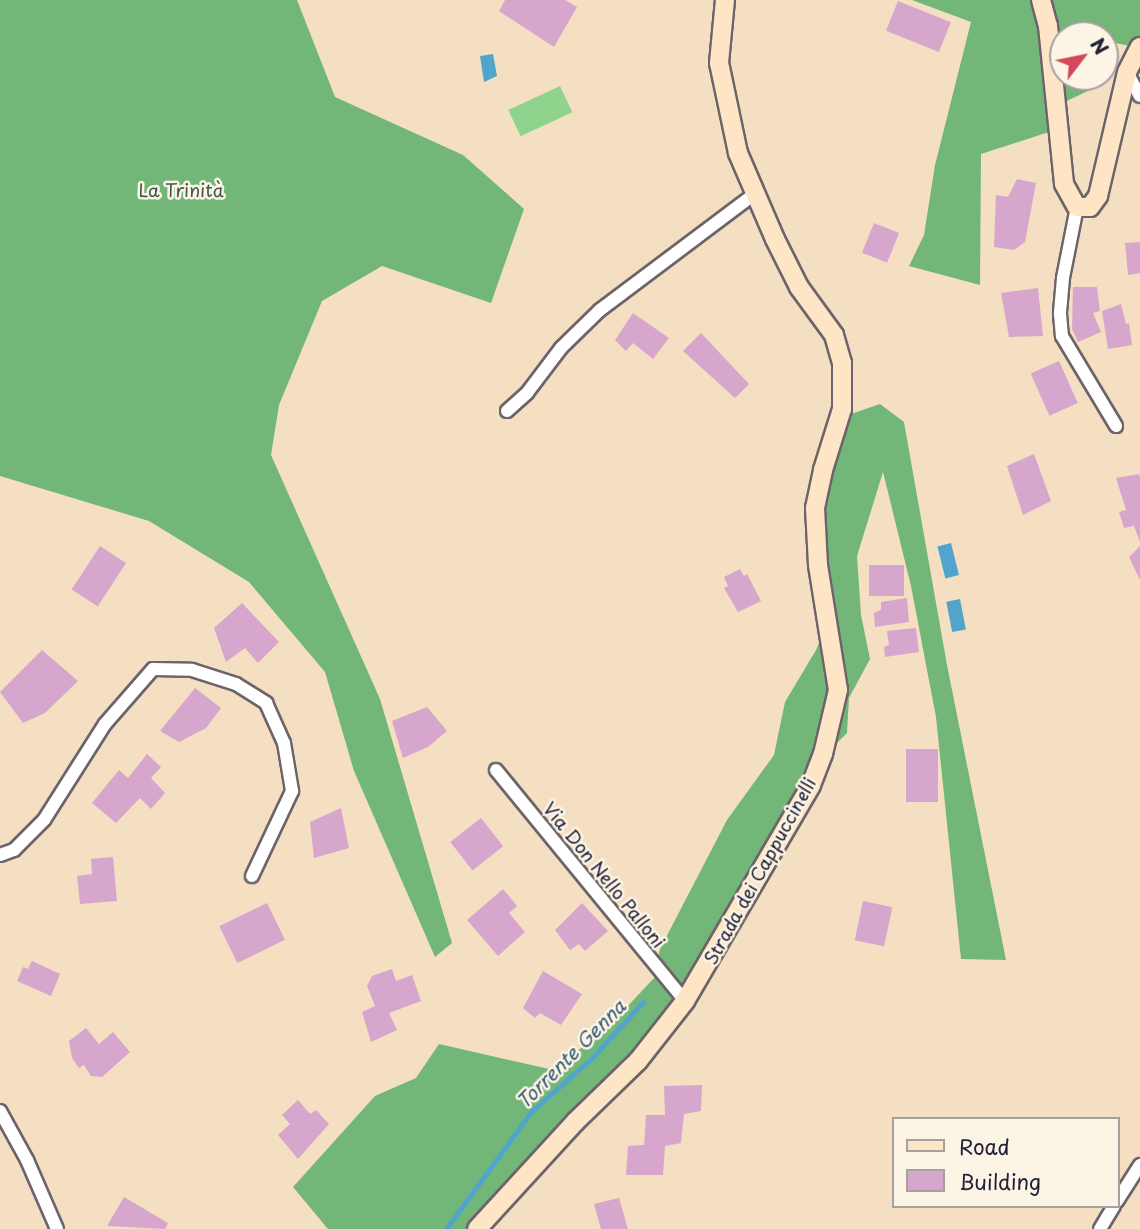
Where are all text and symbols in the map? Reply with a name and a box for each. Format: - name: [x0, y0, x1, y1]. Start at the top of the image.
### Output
- north arrow: [1049, 21, 1119, 91]
- text: N: [1084, 32, 1116, 60]
- park label: La Trinità: [138, 179, 224, 201]
- street label: Strada dei Cappuccinelli: [699, 773, 821, 969]
- street label: Via Don Nello Palloni: [539, 798, 669, 952]
- water label: Torrente Genna: [512, 995, 630, 1113]
- legend: [892, 1117, 1119, 1208]
- text: Road: [959, 1130, 1010, 1162]
- text: Building: [959, 1165, 1041, 1197]

